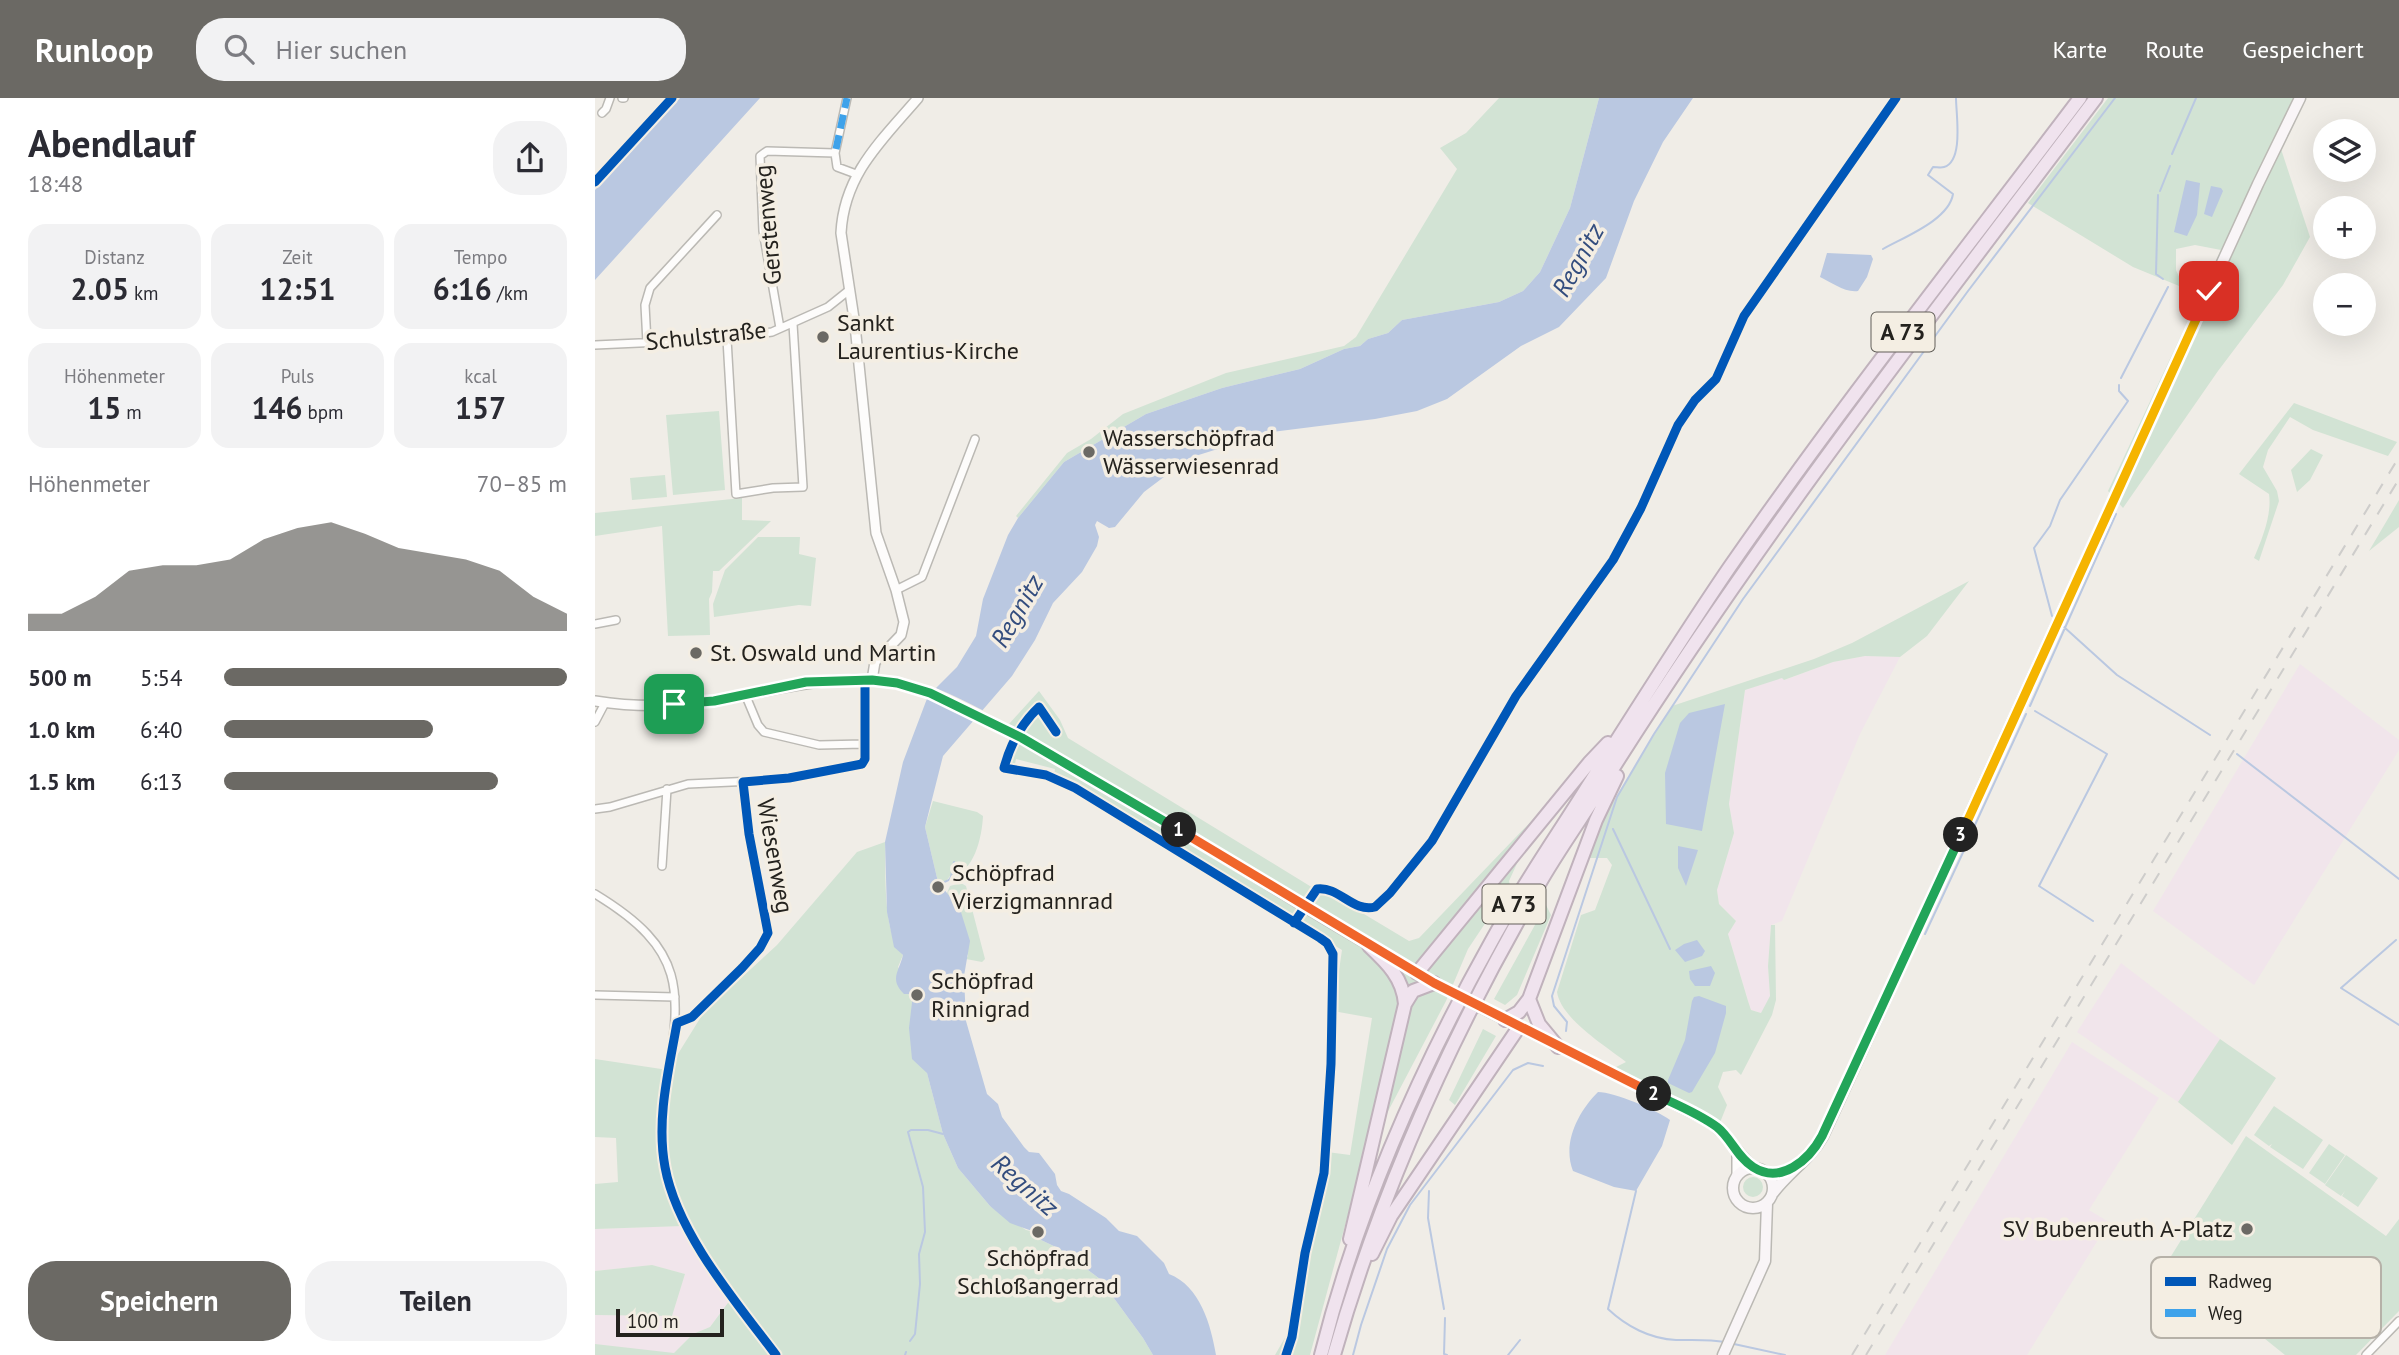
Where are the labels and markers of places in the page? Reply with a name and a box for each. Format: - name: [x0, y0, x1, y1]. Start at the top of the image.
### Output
- pin: [2179, 261, 2239, 321]
- place label: Sankt Laurentius-Kirche: [837, 307, 1019, 366]
- marker: Sankt Laurentius-Kirche: [815, 329, 831, 345]
- place label: Wasserschöpfrad Wässerwiesenrad: [1103, 422, 1279, 481]
- marker: Wasserschöpfrad Wässerwiesenrad: [1081, 444, 1097, 460]
- place label: St. Oswald und Martin: [710, 637, 936, 668]
- marker: St. Oswald und Martin: [688, 645, 704, 661]
- pin: [644, 674, 704, 734]
- pin: 1: [1161, 812, 1197, 848]
- pin: 3: [1943, 818, 1979, 852]
- place label: Schöpfrad Vierzigmannrad: [951, 857, 1113, 916]
- marker: Schöpfrad Vierzigmannrad: [930, 879, 946, 895]
- place label: Schöpfrad Rinnigrad: [931, 965, 1034, 1024]
- marker: Schöpfrad Rinnigrad: [909, 987, 925, 1003]
- pin: 2: [1637, 1076, 1671, 1112]
- place label: SV Bubenreuth A-Platz: [2003, 1213, 2233, 1244]
- marker: SV Bubenreuth A-Platz: [2239, 1221, 2255, 1237]
- marker: Schöpfrad Schloßangerrad: [1030, 1224, 1046, 1240]
- place label: Schöpfrad Schloßangerrad: [957, 1242, 1119, 1301]

